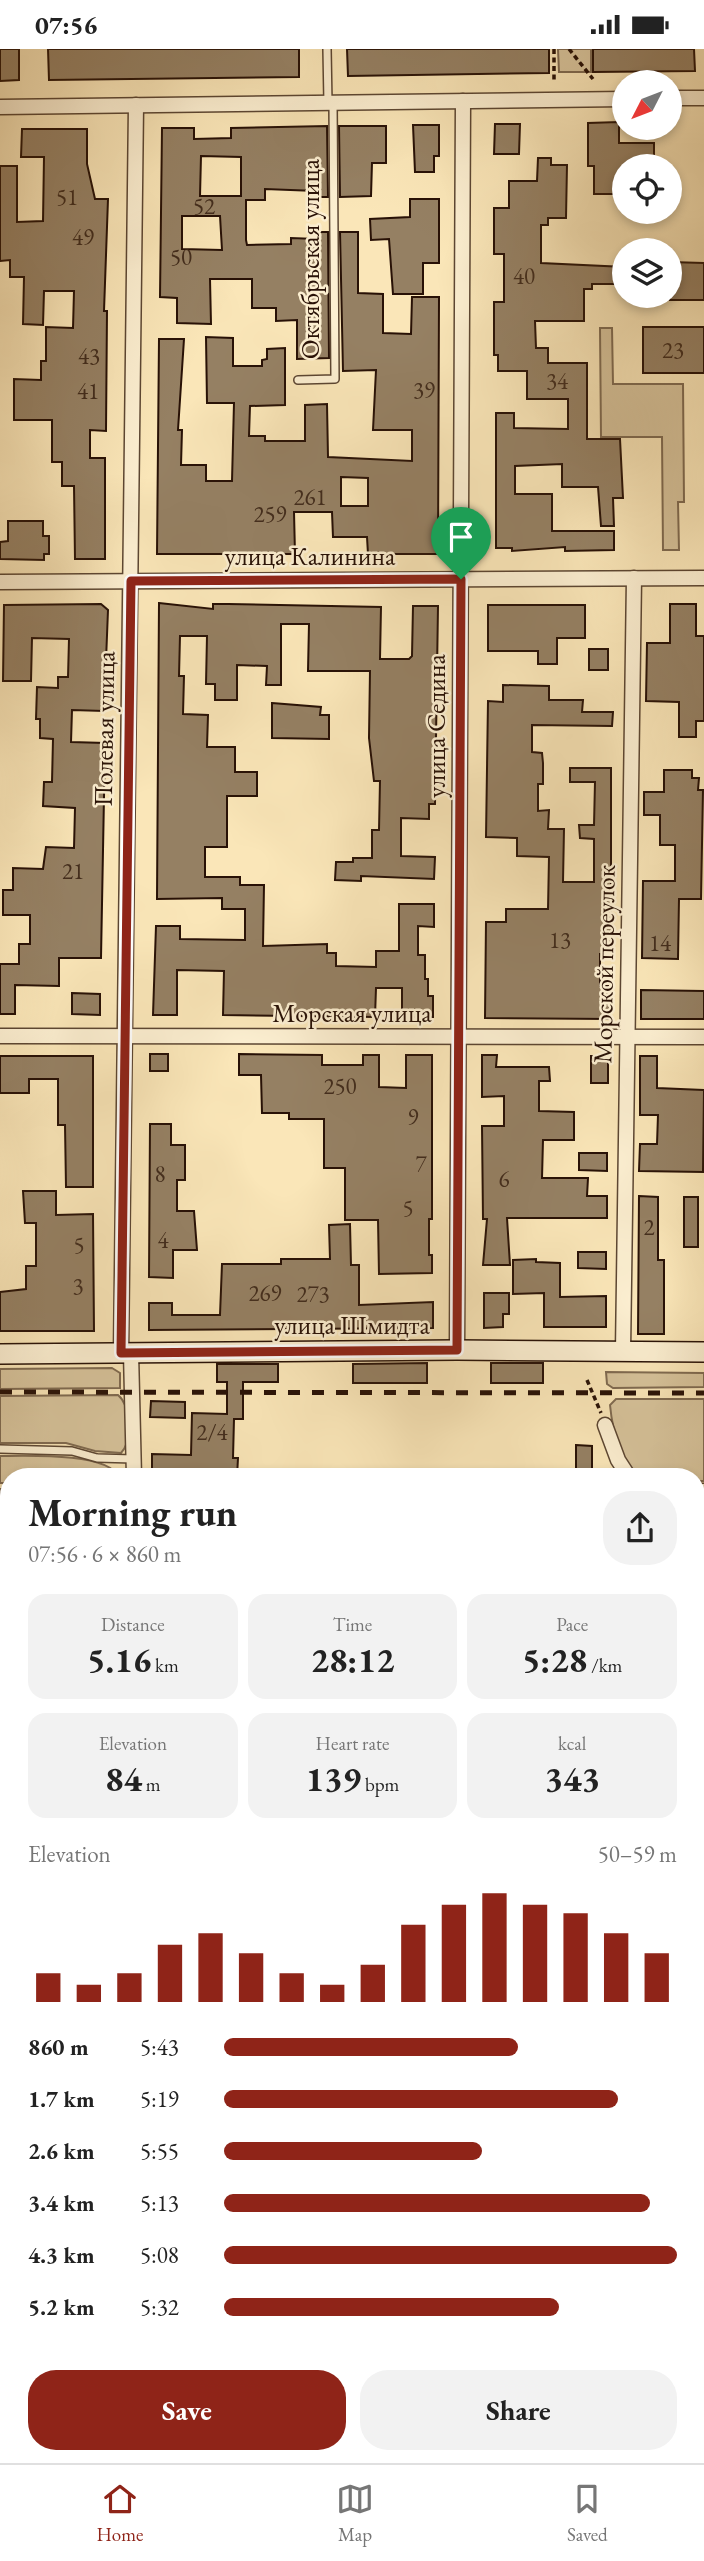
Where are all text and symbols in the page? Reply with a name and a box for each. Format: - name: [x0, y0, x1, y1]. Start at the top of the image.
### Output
- text: 07:56: [35, 8, 97, 42]
- north arrow: [612, 70, 682, 140]
- map controls: [612, 70, 682, 308]
- button: locate: [612, 154, 682, 224]
- street label: Октябрьская улица: [293, 158, 327, 359]
- house number: 51: [56, 182, 78, 212]
- house number: 52: [193, 191, 215, 221]
- house number: 49: [72, 222, 94, 252]
- button: layers: [612, 238, 682, 308]
- house number: 50: [170, 242, 192, 272]
- house number: 40: [513, 261, 535, 291]
- house number: 23: [662, 335, 684, 365]
- house number: 43: [78, 341, 100, 371]
- house number: 34: [546, 366, 569, 396]
- house number: 39: [413, 375, 435, 405]
- house number: 41: [77, 376, 99, 406]
- house number: 261: [293, 482, 327, 512]
- house number: 259: [253, 499, 287, 529]
- pin: [431, 507, 491, 579]
- icon: arrive: [442, 518, 480, 556]
- street label: улица Калинина: [225, 539, 396, 573]
- street label: Полевая улица: [86, 650, 122, 807]
- street label: улица Седина: [419, 653, 453, 798]
- house number: 21: [62, 856, 84, 886]
- street label: Морской переулок: [585, 864, 623, 1064]
- house number: 13: [549, 925, 571, 955]
- house number: 14: [649, 928, 672, 958]
- street label: Морская улица: [272, 996, 432, 1030]
- house number: 250: [323, 1071, 357, 1101]
- house number: 9: [407, 1102, 419, 1132]
- house number: 7: [415, 1149, 427, 1179]
- house number: 8: [154, 1159, 166, 1189]
- house number: 6: [498, 1164, 510, 1194]
- house number: 5: [402, 1193, 414, 1223]
- house number: 2: [643, 1212, 655, 1242]
- house number: 4: [157, 1225, 169, 1255]
- house number: 5: [73, 1230, 85, 1260]
- house number: 3: [72, 1271, 84, 1301]
- house number: 269: [248, 1278, 282, 1308]
- house number: 273: [296, 1279, 330, 1309]
- street label: улица Шмидта: [274, 1308, 430, 1342]
- house number: 2/4: [196, 1417, 229, 1447]
- text: Morning run: [28, 1488, 237, 1537]
- button: share: [603, 1491, 677, 1565]
- text: 07:56 · 6 × 860 m: [28, 1539, 181, 1569]
- text: Distance: [101, 1612, 165, 1637]
- text: Time: [333, 1612, 372, 1637]
- text: Pace: [556, 1612, 588, 1637]
- text: 5.16: [87, 1637, 151, 1682]
- text: 28:12: [311, 1637, 394, 1682]
- text: 5:28: [522, 1637, 587, 1682]
- text: km: [151, 1653, 179, 1678]
- text: /km: [587, 1653, 622, 1678]
- text: Elevation: [99, 1731, 167, 1756]
- text: Heart rate: [316, 1731, 389, 1756]
- text: kcal: [558, 1731, 586, 1756]
- text: 84: [105, 1756, 142, 1801]
- text: 139: [306, 1756, 361, 1801]
- text: 343: [544, 1756, 600, 1801]
- text: m: [142, 1772, 161, 1797]
- text: bpm: [361, 1772, 399, 1797]
- text: Elevation: [28, 1839, 111, 1869]
- text: 50–59 m: [598, 1839, 677, 1869]
- text: 860 m: [28, 2032, 89, 2062]
- text: 5:43: [140, 2032, 179, 2062]
- text: 1.7 km: [28, 2084, 95, 2114]
- text: 5:19: [140, 2084, 179, 2114]
- text: 2.6 km: [28, 2136, 95, 2166]
- text: 5:55: [140, 2136, 179, 2166]
- text: 3.4 km: [28, 2188, 95, 2218]
- text: 5:13: [140, 2188, 179, 2218]
- text: 4.3 km: [28, 2240, 95, 2270]
- text: 5:08: [140, 2240, 179, 2270]
- text: 5.2 km: [28, 2292, 95, 2322]
- text: 5:32: [140, 2292, 179, 2322]
- button: Save: [28, 2370, 346, 2450]
- button: Share: [360, 2370, 677, 2450]
- tab: Home: [96, 2480, 143, 2547]
- tab: Map: [336, 2480, 374, 2547]
- tab: Saved: [567, 2480, 608, 2547]

